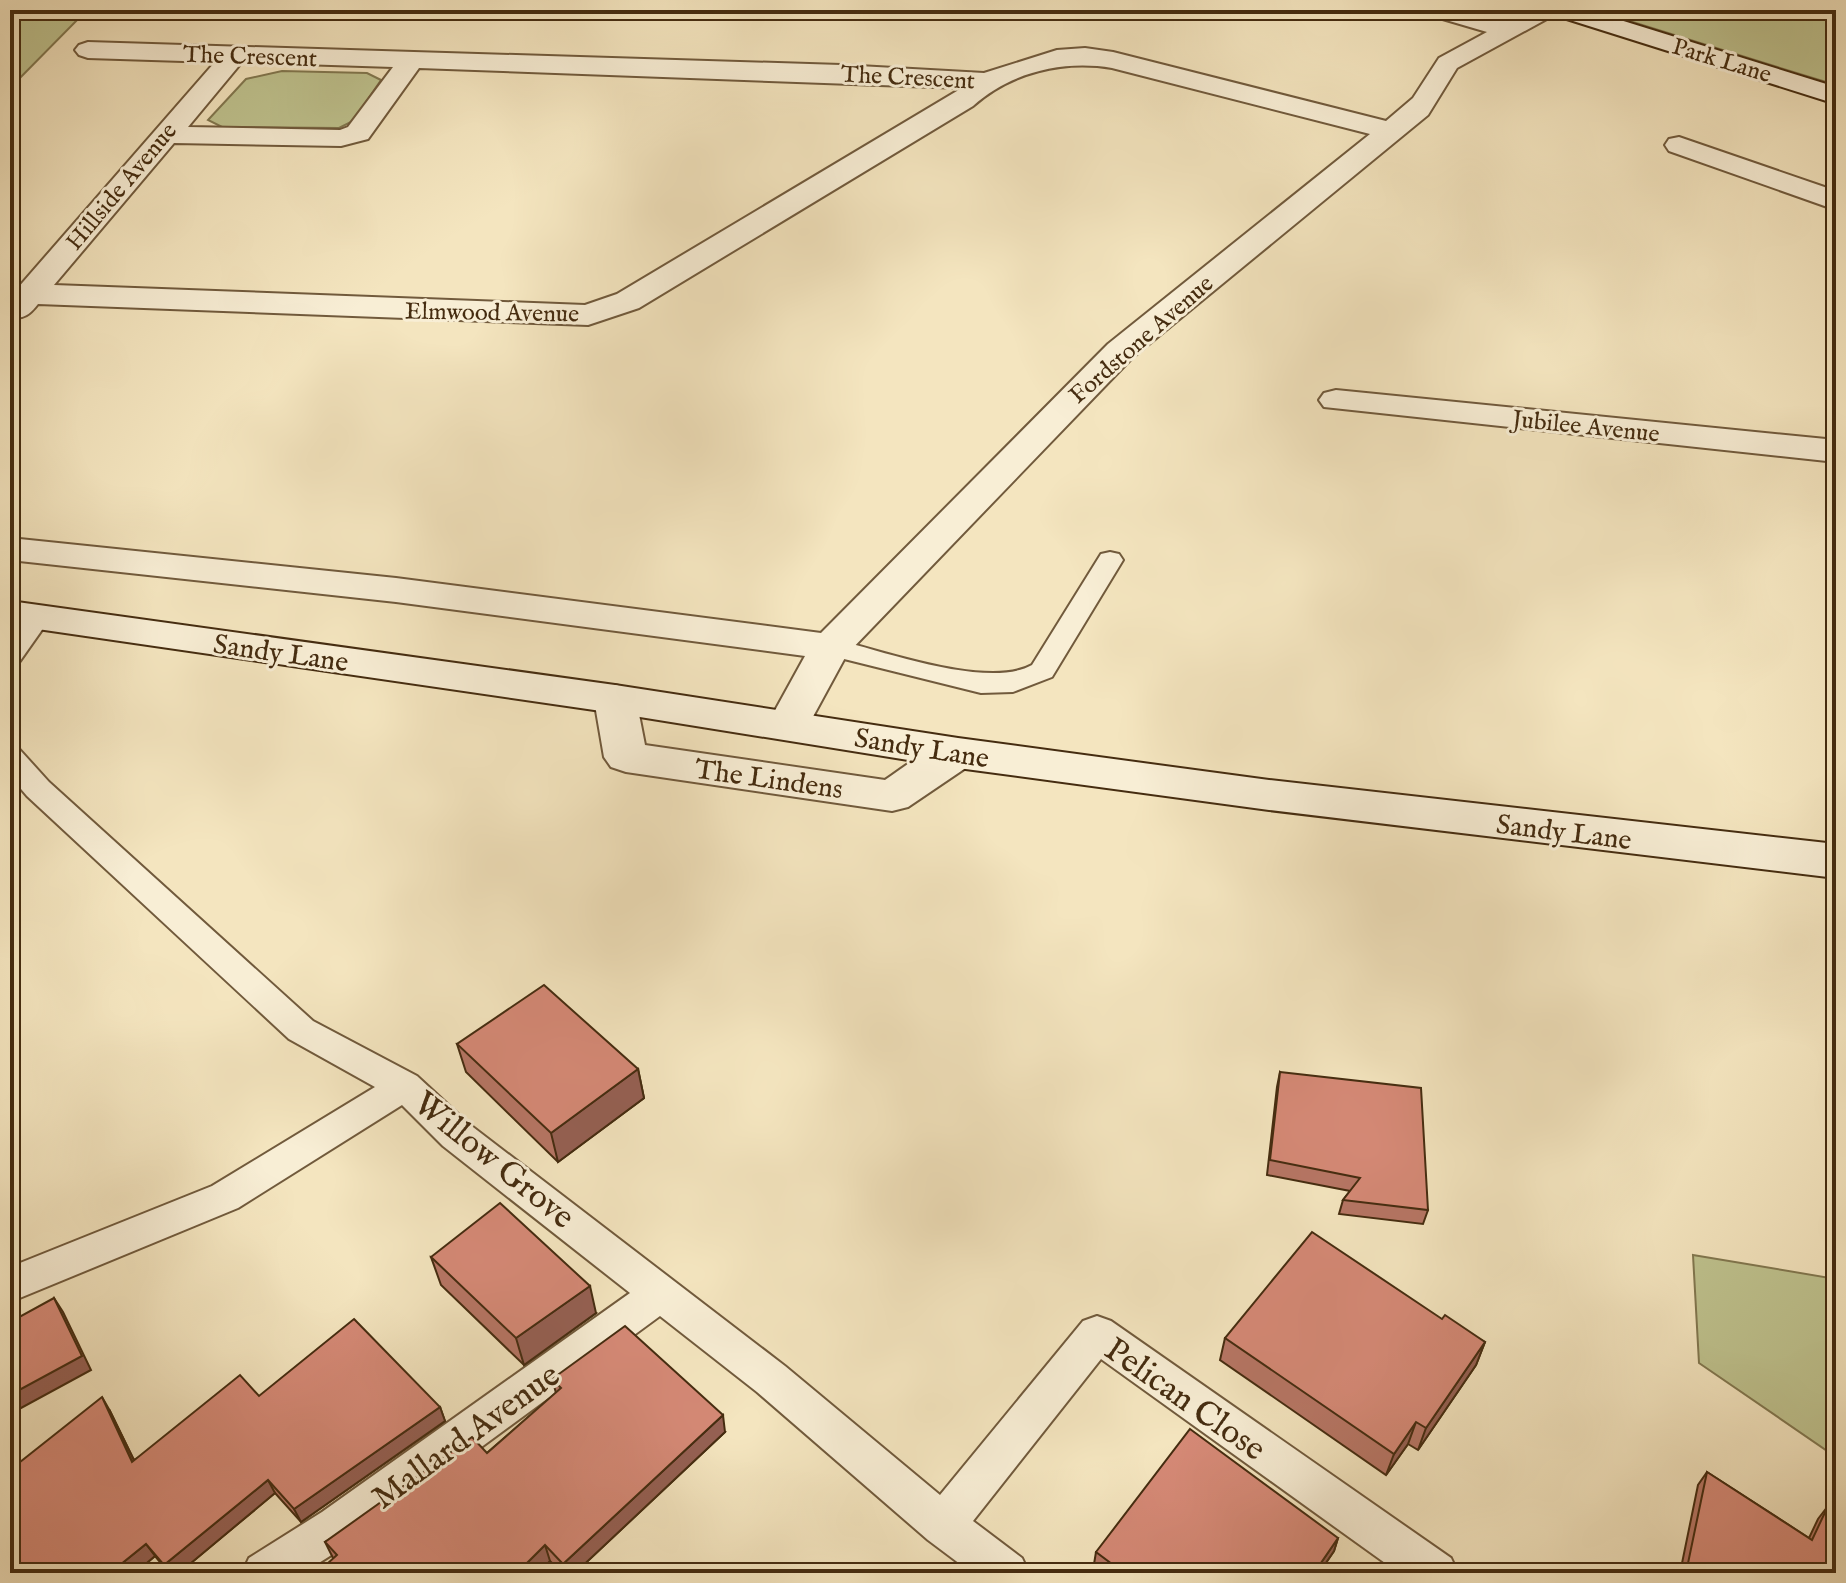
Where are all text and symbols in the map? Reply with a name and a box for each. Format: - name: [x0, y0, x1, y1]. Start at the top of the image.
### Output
- street label: Park Lane: [1668, 32, 1775, 91]
- street label: The Crescent: [182, 40, 318, 75]
- street label: The Crescent: [840, 60, 976, 97]
- street label: Hillside Avenue: [60, 117, 185, 257]
- street label: Fordstone Avenue: [1063, 269, 1221, 411]
- street label: Elmwood Avenue: [405, 296, 579, 331]
- street label: Jubilee Avenue: [1508, 404, 1661, 451]
- street label: Sandy Lane: [211, 628, 350, 681]
- street label: Sandy Lane: [852, 722, 992, 777]
- street label: The Lindens: [692, 753, 845, 808]
- street label: Sandy Lane: [1494, 808, 1633, 859]
- street label: Willow Grove: [404, 1083, 583, 1239]
- street label: Pelican Close: [1096, 1329, 1274, 1471]
- street label: Mallard Avenue: [364, 1354, 569, 1520]

